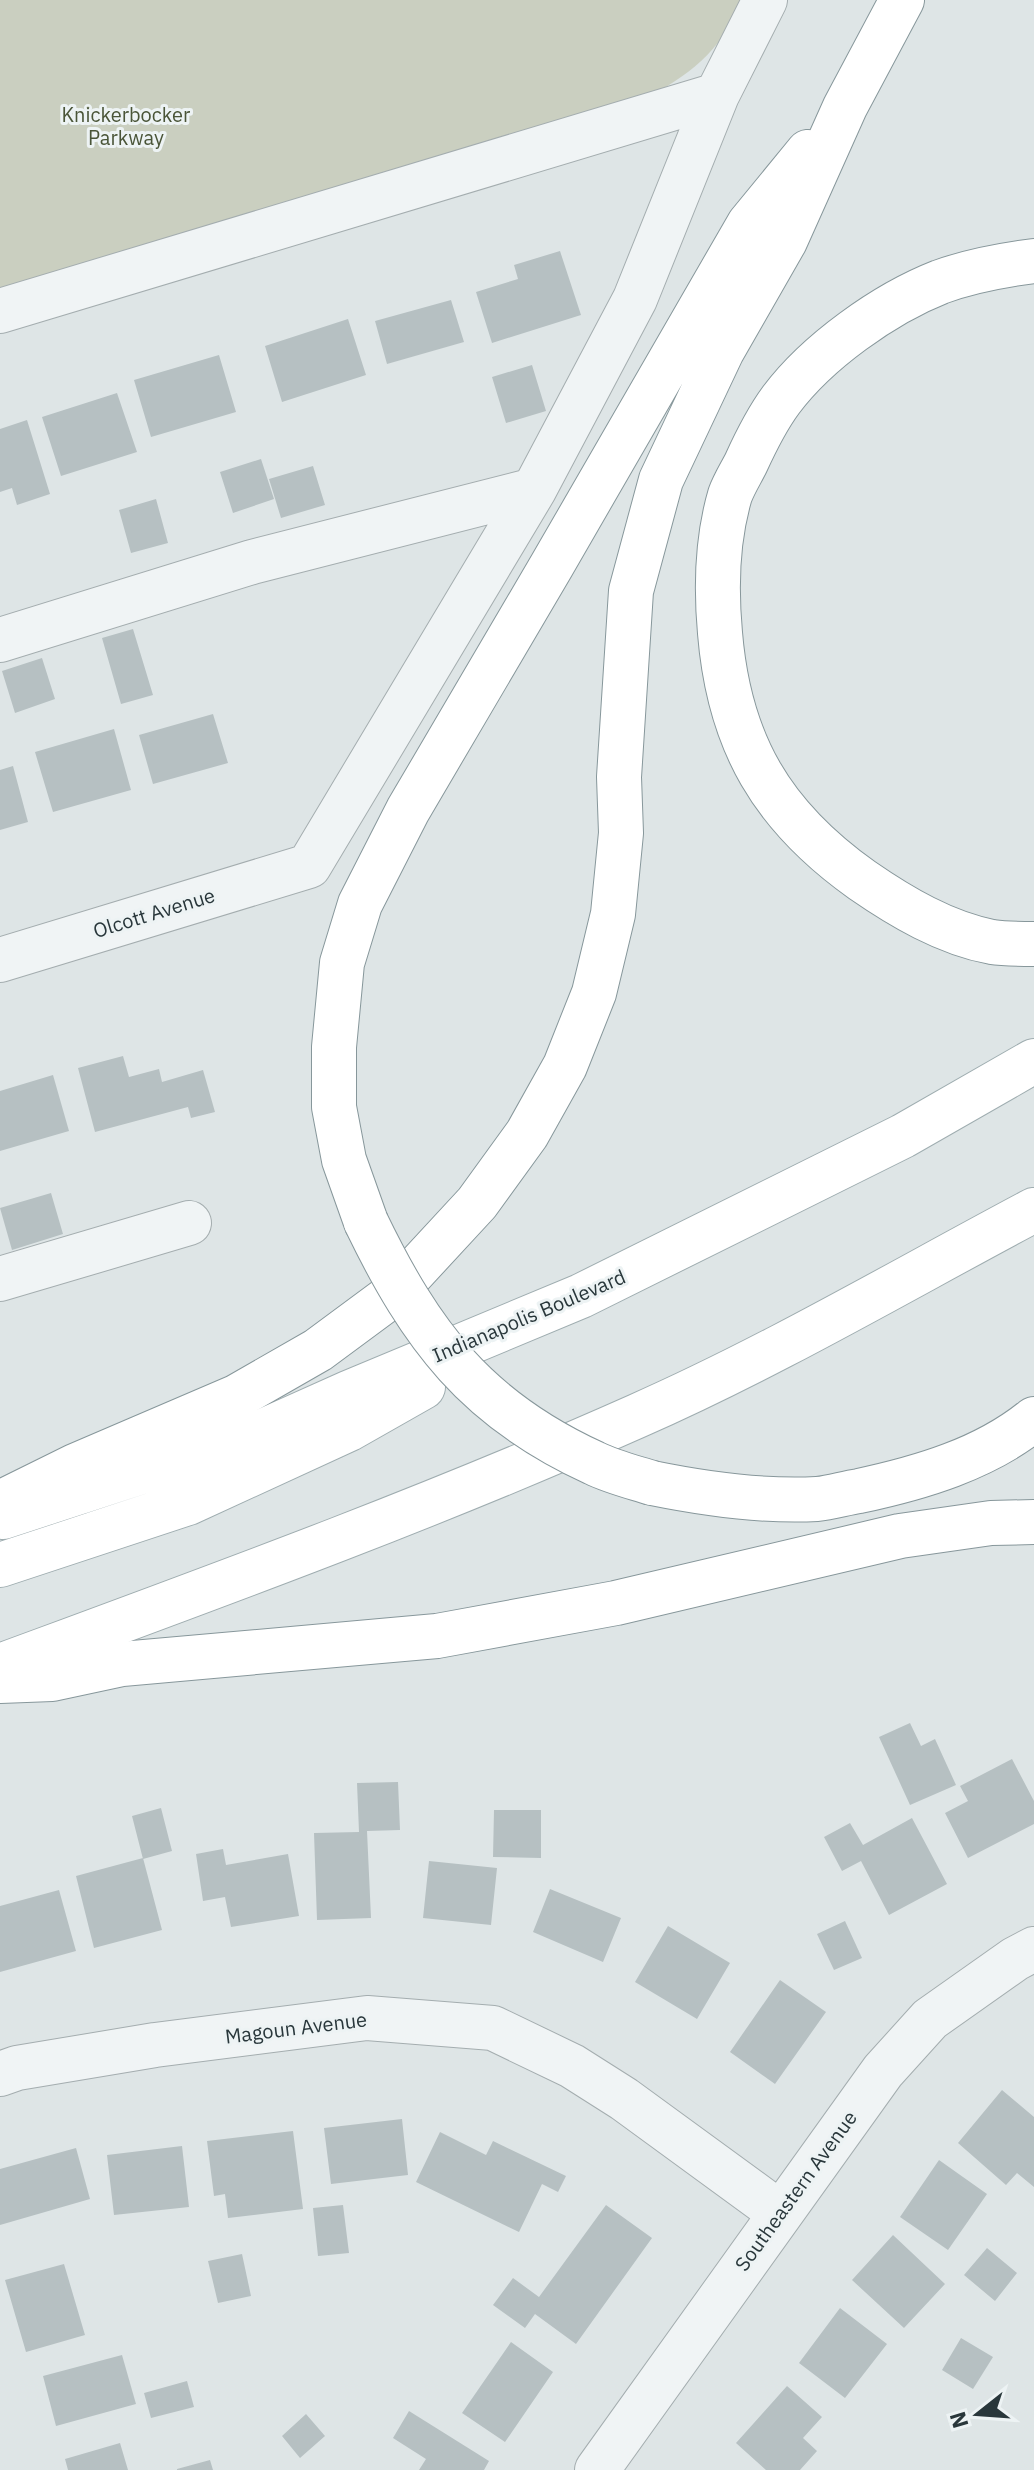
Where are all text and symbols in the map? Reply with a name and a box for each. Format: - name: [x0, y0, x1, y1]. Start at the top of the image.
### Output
- park label: Knickerbocker Parkway: [62, 101, 190, 151]
- street label: Olcott Avenue: [90, 881, 218, 944]
- street label: Indianapolis Boulevard: [428, 1263, 630, 1368]
- street label: Magoun Avenue: [223, 2005, 368, 2050]
- street label: Southeastern Avenue: [728, 2105, 863, 2276]
- north arrow: [938, 2374, 1018, 2454]
- text: N: [942, 2408, 975, 2432]

